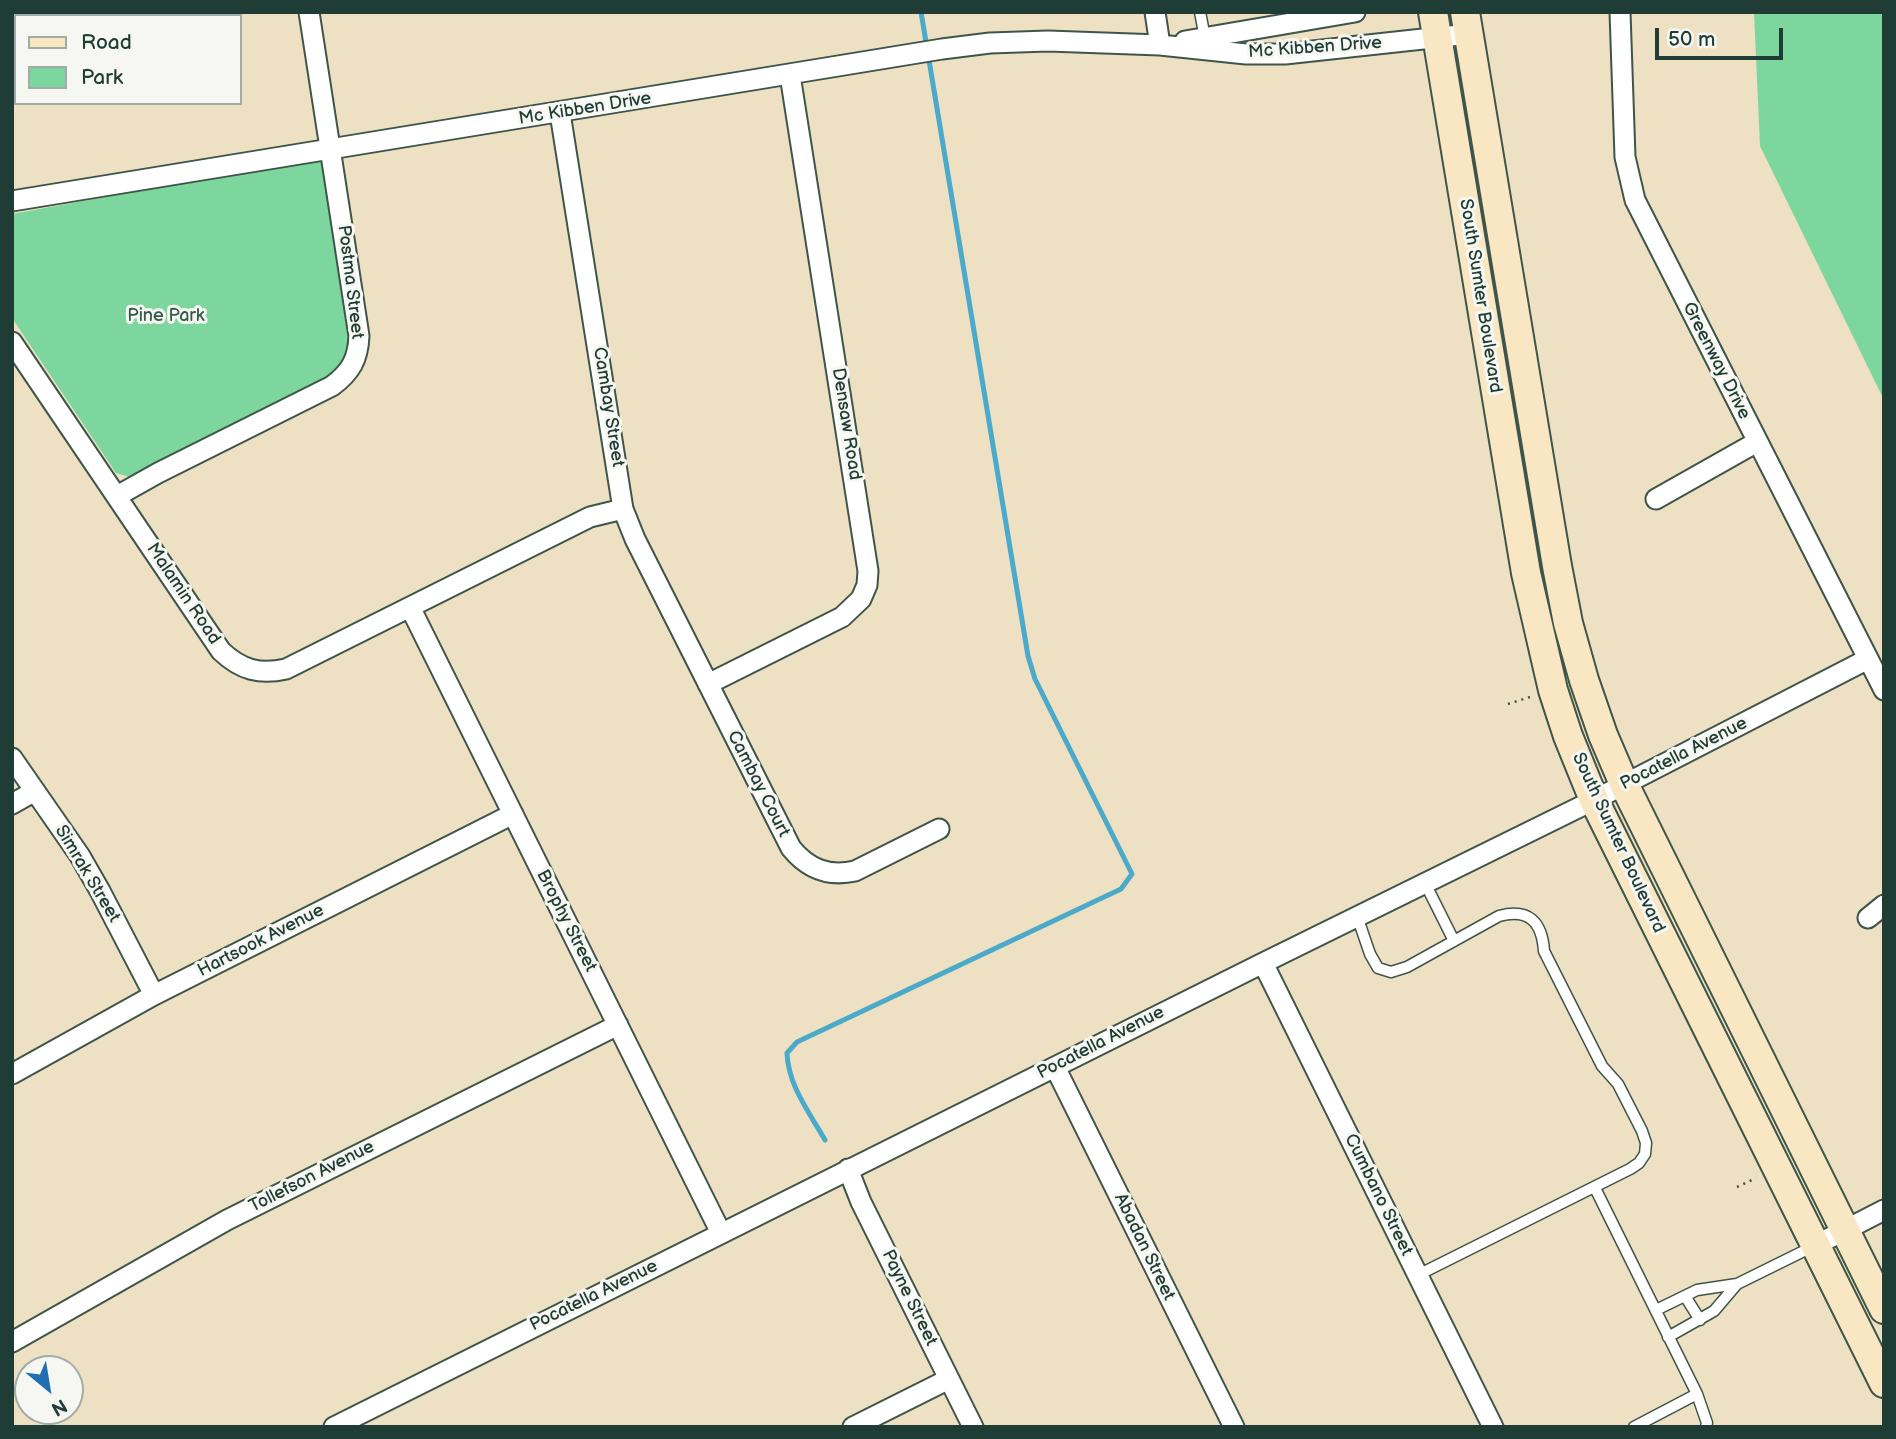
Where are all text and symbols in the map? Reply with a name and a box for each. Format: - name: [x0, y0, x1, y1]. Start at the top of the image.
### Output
- legend: [14, 14, 242, 105]
- scale bar: [1658, 14, 1786, 58]
- text: 50 m: [1668, 27, 1715, 52]
- text: Road: [81, 30, 132, 55]
- street label: Mc Kibben Drive: [1247, 33, 1383, 63]
- text: Park: [81, 65, 123, 90]
- street label: Mc Kibben Drive: [517, 88, 653, 130]
- street label: South Sumter Boulevard: [1454, 197, 1506, 395]
- street label: Postma Street: [332, 224, 368, 340]
- street label: Greenway Drive: [1677, 299, 1755, 423]
- park label: Pine Park: [127, 305, 205, 327]
- street label: Cambay Street: [588, 346, 628, 468]
- street label: Densaw Road: [826, 366, 866, 482]
- street label: Malamin Road: [141, 539, 225, 649]
- street label: Pocatella Avenue: [1617, 713, 1751, 795]
- street label: Cambay Court: [722, 727, 794, 841]
- street label: South Sumter Boulevard: [1567, 750, 1669, 936]
- street label: Simrak Street: [50, 822, 124, 926]
- street label: Brophy Street: [531, 866, 601, 976]
- street label: Hartsook Avenue: [194, 900, 328, 982]
- street label: Pocatella Avenue: [1034, 1002, 1168, 1084]
- street label: Cumbano Street: [1339, 1131, 1417, 1259]
- street label: Tollefson Avenue: [246, 1136, 378, 1218]
- street label: Abadan Street: [1109, 1190, 1179, 1304]
- street label: Payne Street: [876, 1247, 942, 1349]
- street label: Pocatella Avenue: [527, 1256, 661, 1336]
- north arrow: [14, 1355, 84, 1425]
- text: N: [47, 1393, 71, 1420]

